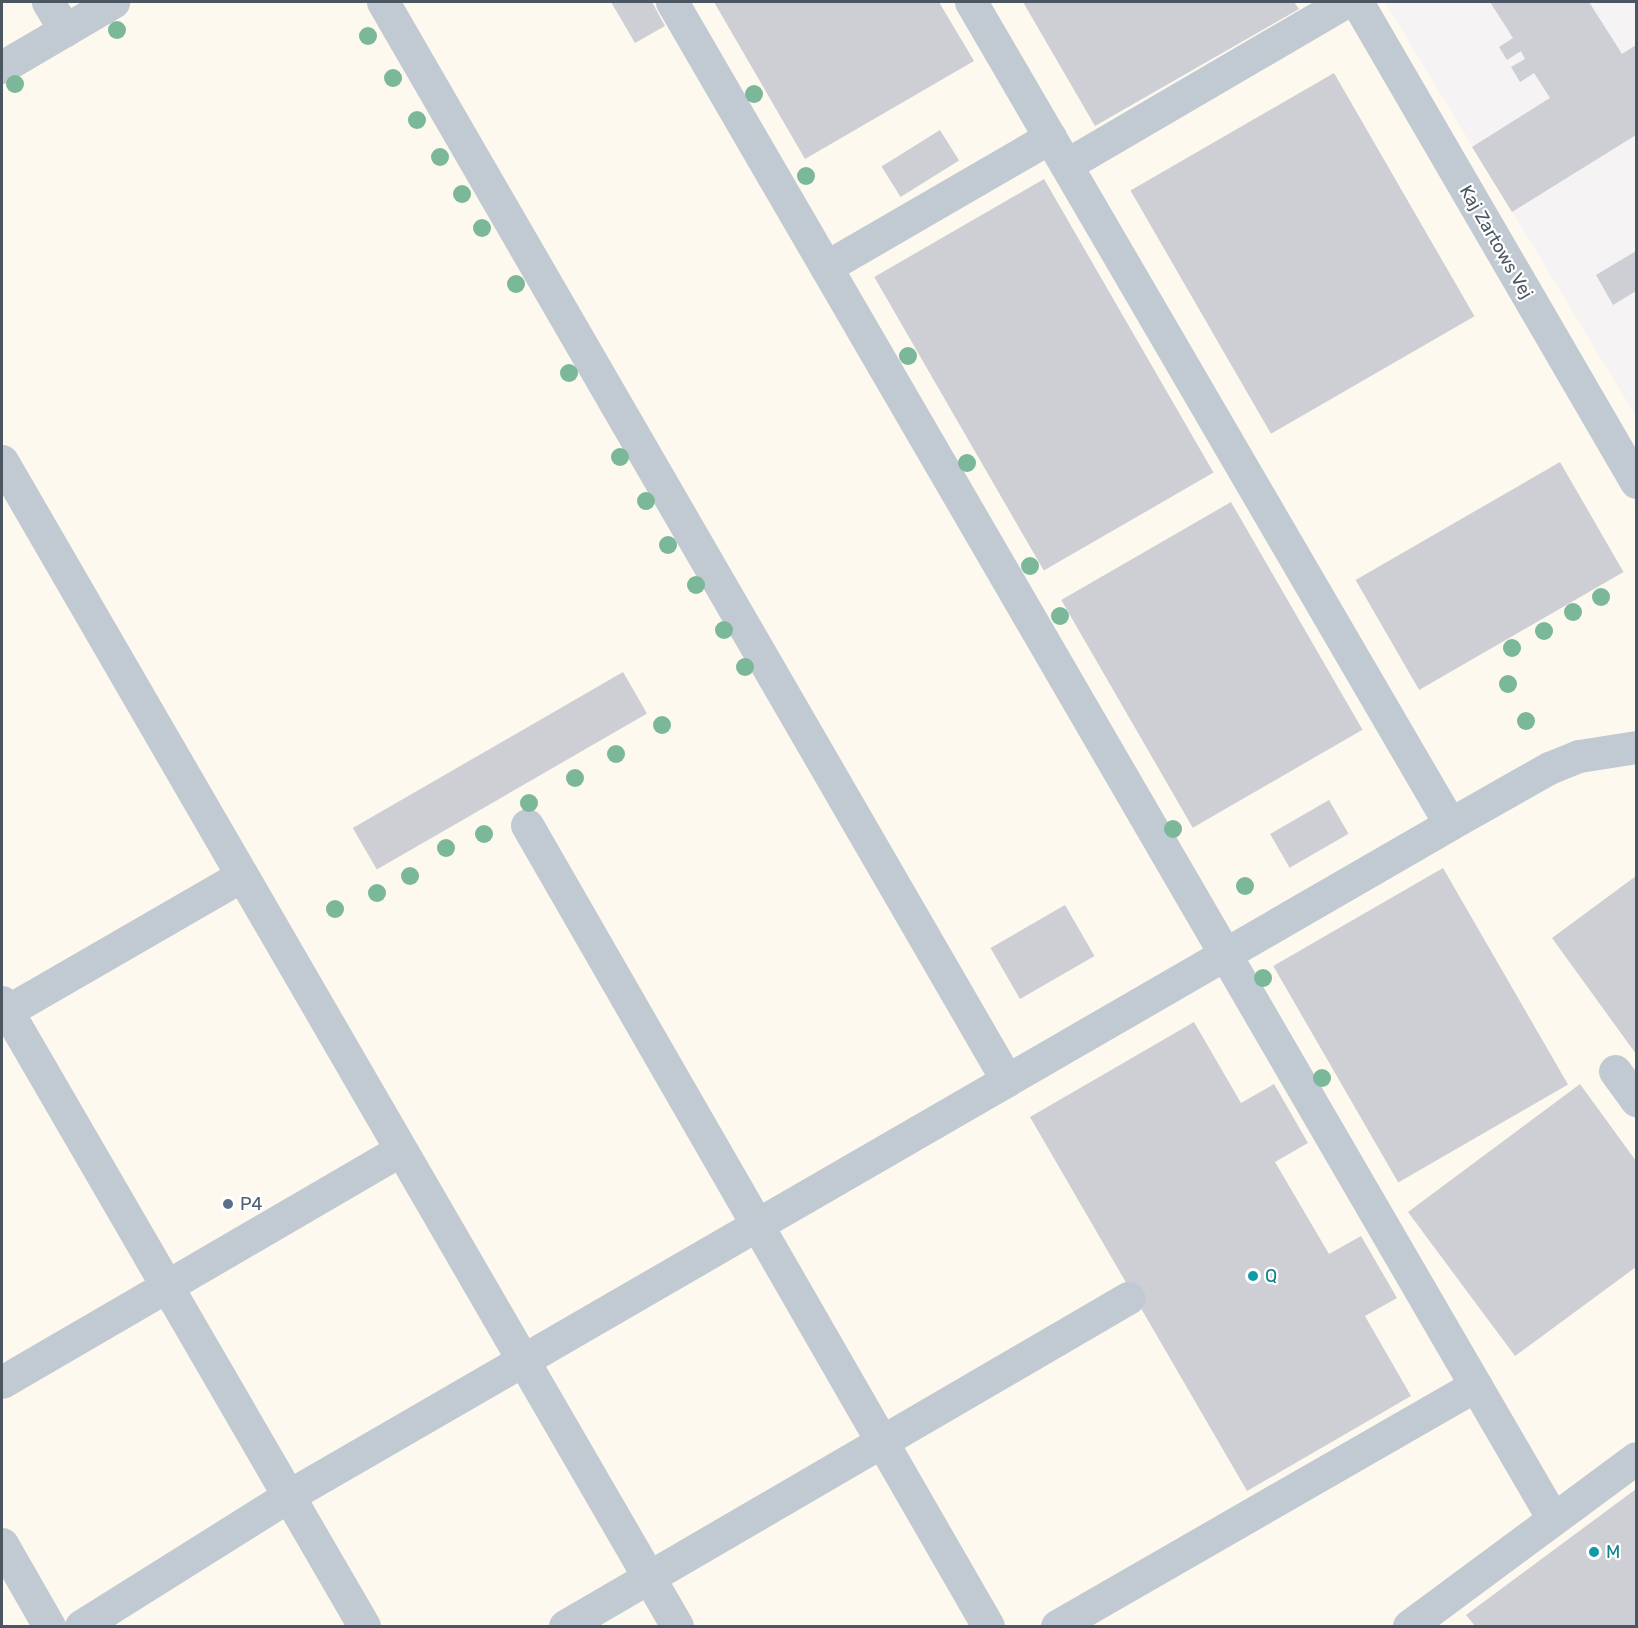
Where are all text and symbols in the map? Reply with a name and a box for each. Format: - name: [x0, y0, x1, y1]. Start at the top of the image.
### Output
- street label: Kaj Zartows Vej: [1455, 181, 1537, 303]
- place label: P4: [240, 1193, 262, 1215]
- marker: P4: [221, 1197, 235, 1211]
- place label: Q: [1265, 1265, 1277, 1287]
- marker: Q: [1246, 1269, 1260, 1283]
- place label: M: [1606, 1541, 1620, 1563]
- marker: M: [1587, 1545, 1601, 1559]

